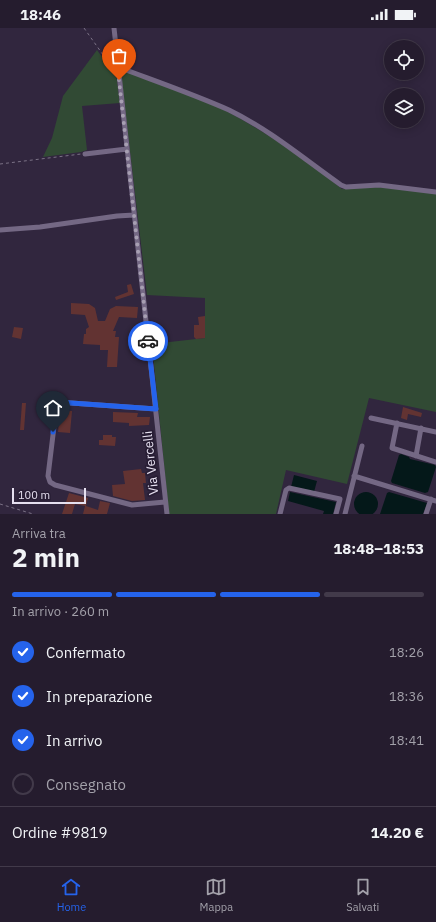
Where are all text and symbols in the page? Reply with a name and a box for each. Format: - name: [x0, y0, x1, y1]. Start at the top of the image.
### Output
- text: 18:46: [20, 5, 61, 24]
- pin: [102, 39, 136, 80]
- map controls: [384, 40, 424, 128]
- button: locate: [384, 40, 424, 80]
- icon: bag: [108, 45, 130, 67]
- button: layers: [384, 88, 424, 128]
- courier: [128, 321, 168, 361]
- icon: car: [137, 330, 159, 352]
- pin: [36, 391, 70, 432]
- icon: home: [42, 397, 64, 419]
- street label: Via Vercelli: [139, 430, 162, 496]
- scale bar: [12, 486, 86, 505]
- text: 100 m: [18, 488, 50, 502]
- text: Arriva tra: [12, 525, 66, 542]
- text: 18:48–18:53: [333, 539, 424, 558]
- text: 2 min: [12, 540, 80, 574]
- text: In arrivo · 260 m: [12, 603, 109, 620]
- icon: check: [12, 641, 34, 663]
- text: Confermato: [46, 643, 126, 662]
- text: 18:26: [389, 644, 424, 661]
- icon: check: [12, 685, 34, 707]
- text: In preparazione: [46, 687, 152, 706]
- text: 18:36: [389, 688, 424, 705]
- icon: check: [12, 729, 34, 751]
- text: In arrivo: [46, 731, 103, 750]
- text: 18:41: [389, 732, 424, 749]
- text: Consegnato: [46, 775, 126, 794]
- text: Ordine #9819: [12, 823, 107, 842]
- text: 14.20 €: [370, 823, 424, 842]
- tab: Home: [57, 876, 86, 914]
- tab: Mappa: [200, 876, 233, 914]
- tab: Salvati: [346, 876, 379, 914]

